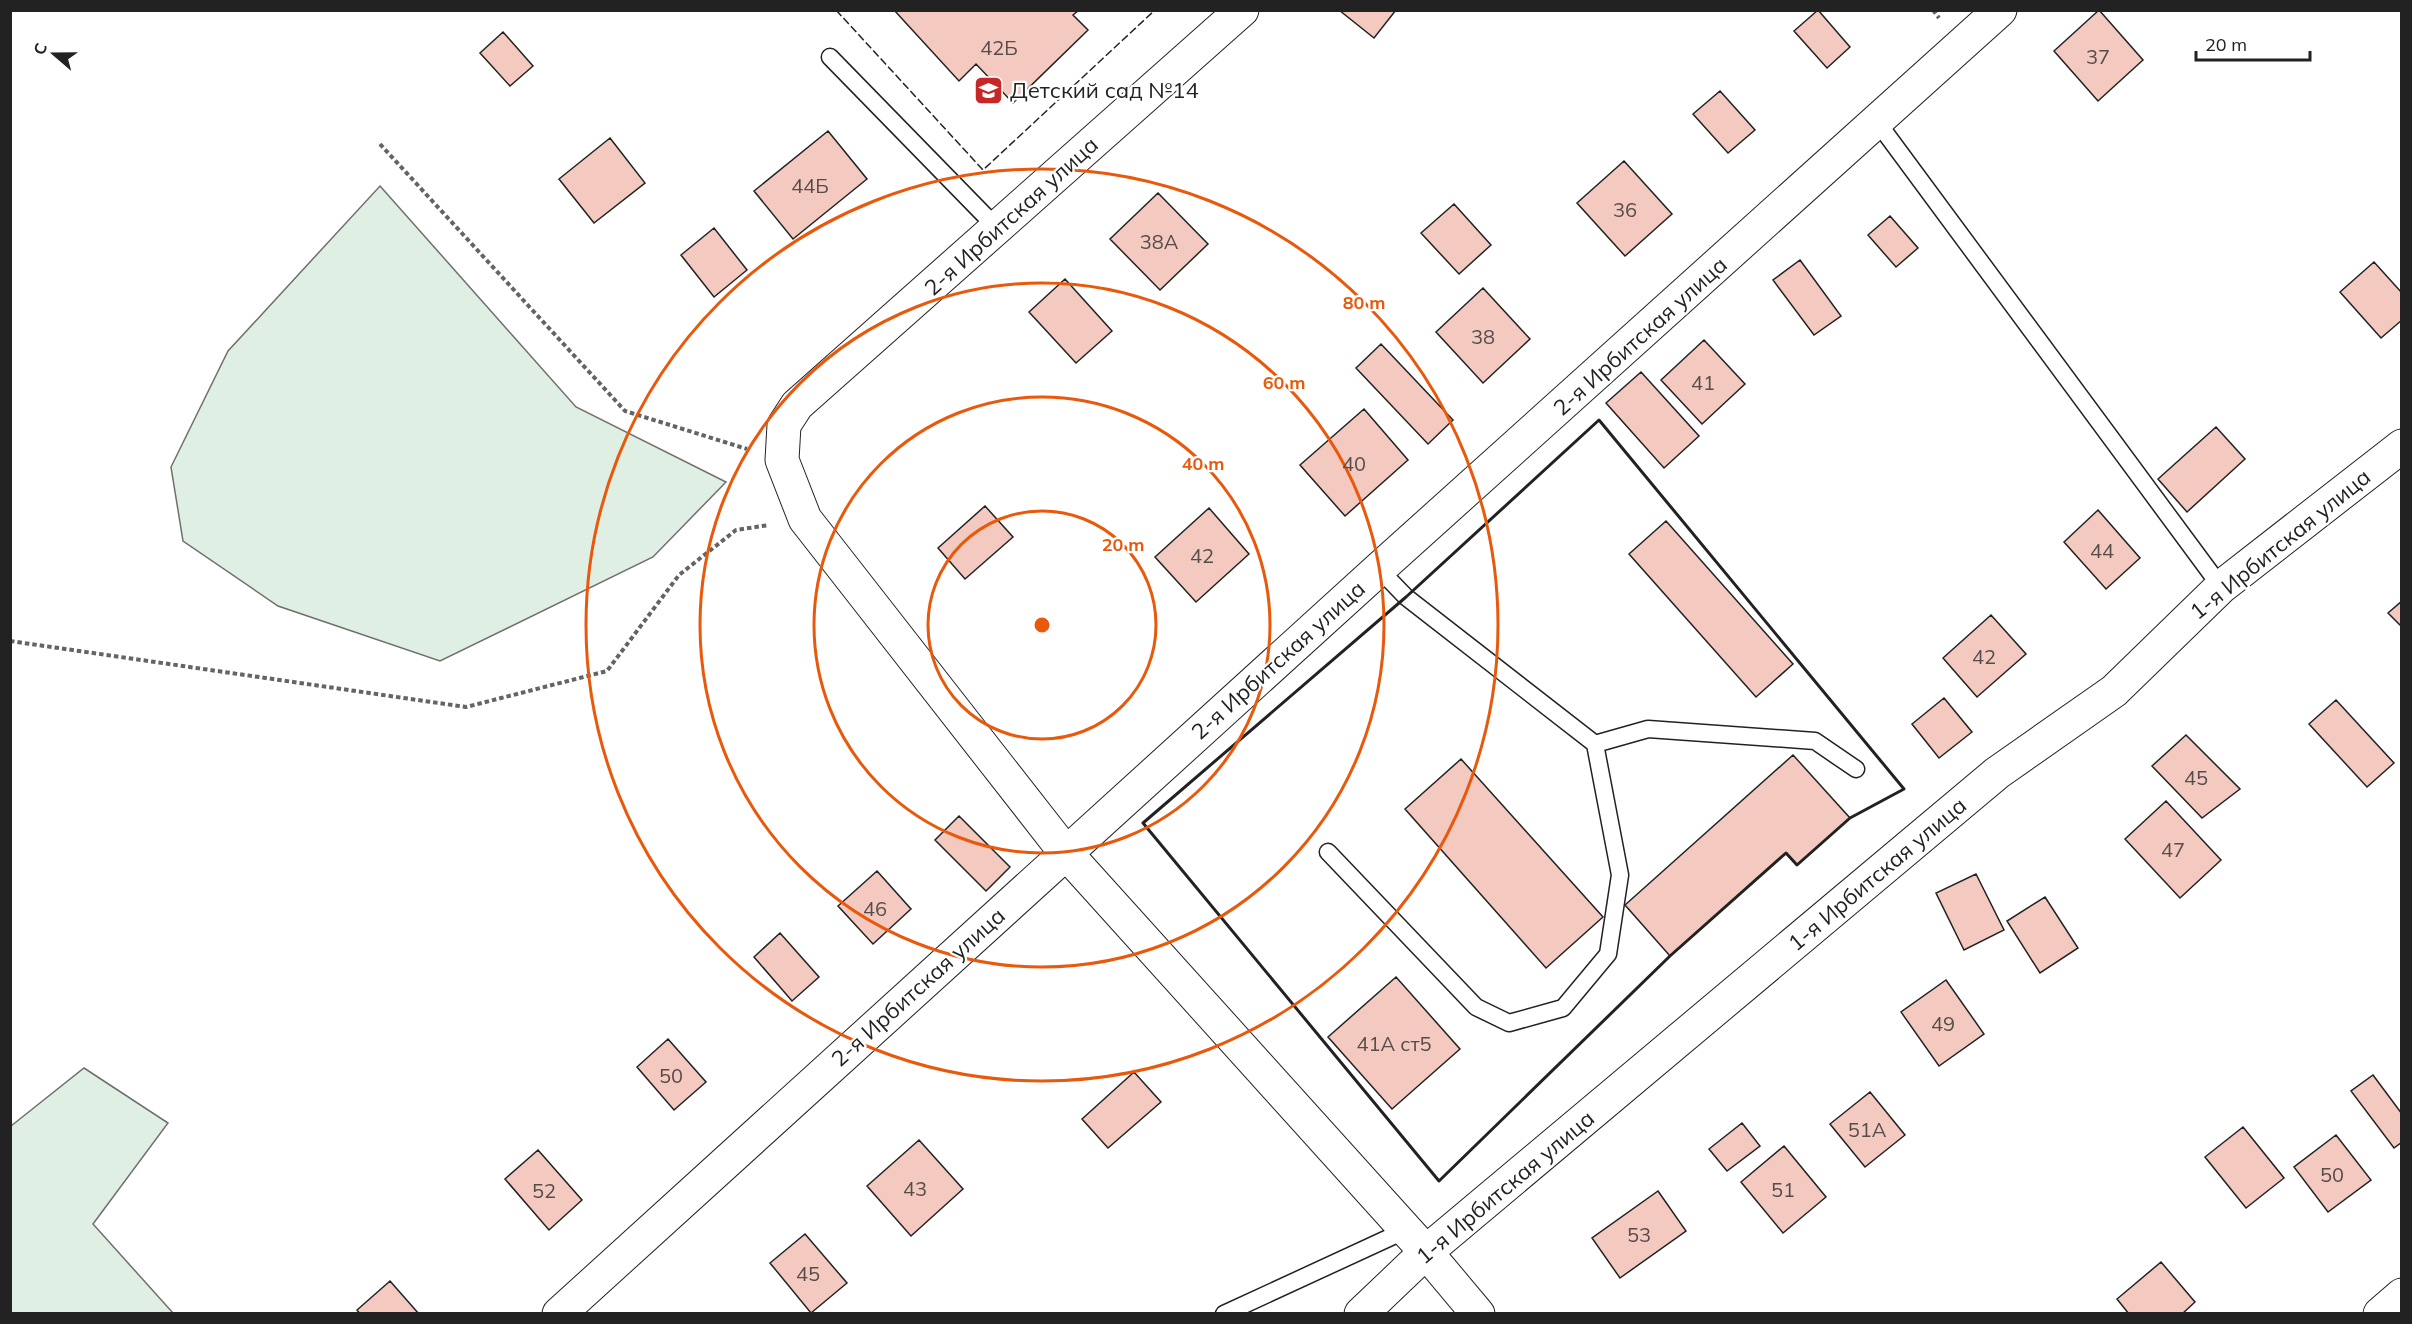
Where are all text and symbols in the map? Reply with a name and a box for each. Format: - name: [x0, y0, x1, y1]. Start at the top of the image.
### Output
- north arrow: [24, 24, 84, 84]
- scale bar: [2196, 24, 2310, 62]
- text: 20 m: [2205, 33, 2247, 56]
- house number: 42Б: [980, 35, 1018, 60]
- text: С: [29, 40, 51, 57]
- house number: 37: [2086, 44, 2110, 69]
- school or university icon: Детский сад №14: [973, 74, 1005, 106]
- place label: Детский сад №14: [1010, 76, 1199, 104]
- street label: 2-я Ирбитская улица: [918, 131, 1104, 301]
- house number: 44Б: [791, 173, 829, 198]
- house number: 36: [1613, 197, 1637, 222]
- house number: 38А: [1140, 229, 1179, 254]
- street label: 2-я Ирбитская улица: [1547, 251, 1733, 421]
- text: 80 m: [1343, 291, 1385, 314]
- house number: 38: [1471, 324, 1495, 349]
- house number: 41: [1691, 370, 1715, 395]
- text: 60 m: [1263, 371, 1305, 394]
- house number: 40: [1342, 451, 1366, 476]
- text: 40 m: [1182, 452, 1224, 475]
- street label: 1-я Ирбитская улица: [2184, 462, 2376, 626]
- text: 20 m: [1102, 533, 1144, 556]
- house number: 44: [2090, 538, 2114, 563]
- house number: 42: [1190, 543, 1214, 568]
- street label: 2-я Ирбитская улица: [1185, 575, 1371, 745]
- centre of rings: [1032, 615, 1052, 635]
- house number: 42: [1972, 644, 1996, 669]
- house number: 45: [2184, 765, 2208, 790]
- street label: 1-я Ирбитская улица: [1782, 791, 1972, 957]
- house number: 47: [2161, 837, 2185, 862]
- house number: 46: [863, 896, 887, 921]
- street label: 2-я Ирбитская улица: [825, 902, 1011, 1072]
- house number: 49: [1931, 1011, 1955, 1036]
- house number: 41А ст5: [1356, 1031, 1432, 1056]
- house number: 50: [659, 1063, 683, 1088]
- street label: 1-я Ирбитская улица: [1410, 1104, 1600, 1270]
- house number: 51А: [1848, 1117, 1887, 1142]
- house number: 50: [2320, 1162, 2344, 1187]
- house number: 43: [903, 1176, 927, 1201]
- house number: 51: [1771, 1177, 1795, 1202]
- house number: 52: [532, 1178, 556, 1203]
- house number: 53: [1627, 1222, 1651, 1247]
- house number: 45: [796, 1261, 820, 1286]

